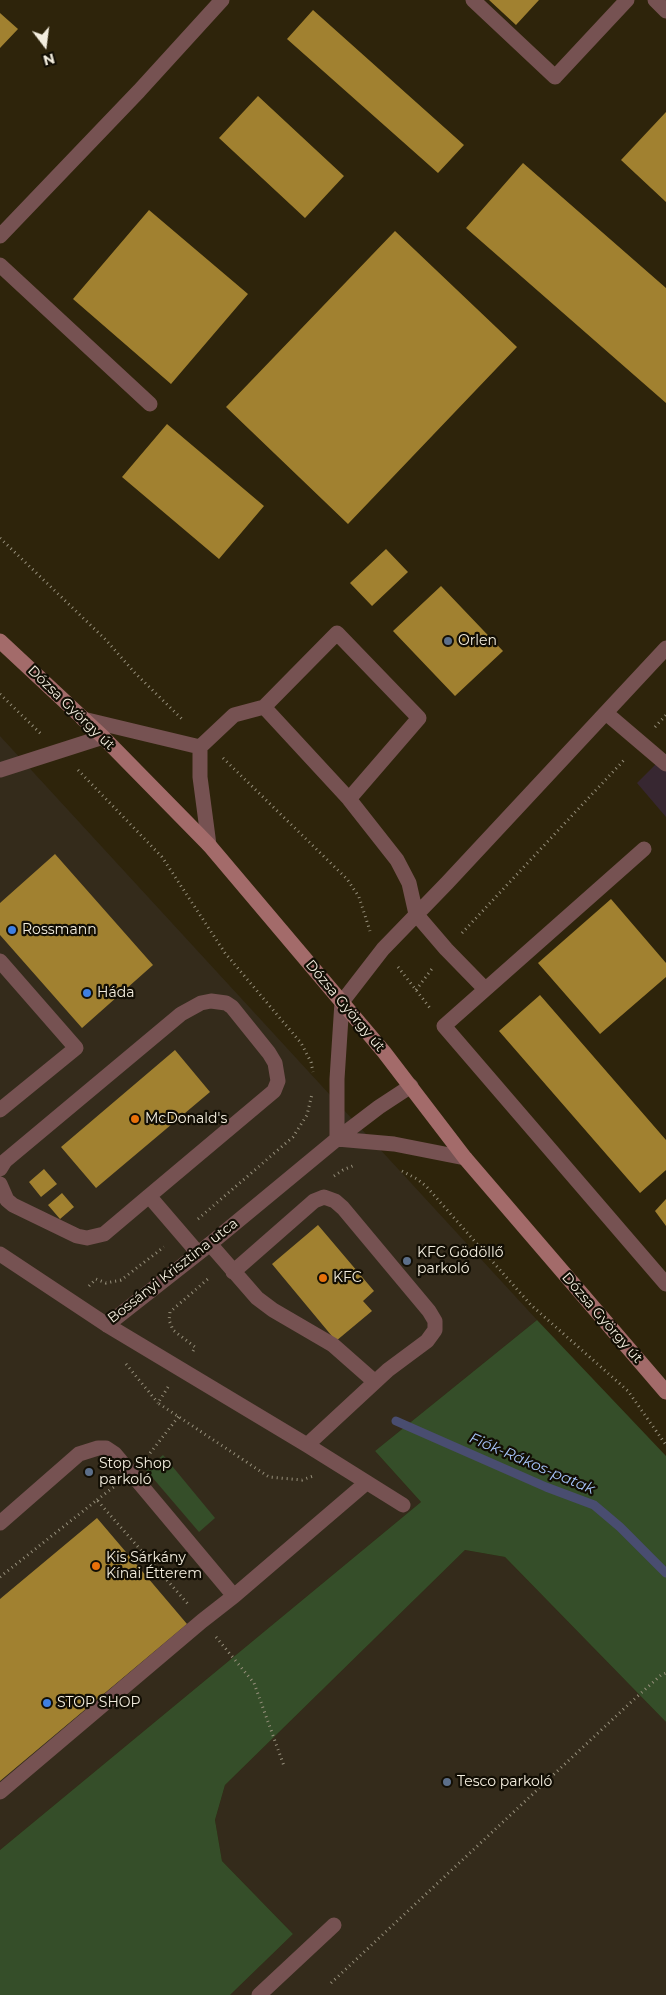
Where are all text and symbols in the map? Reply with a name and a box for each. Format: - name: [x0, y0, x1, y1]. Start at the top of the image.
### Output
- north arrow: [20, 20, 70, 70]
- text: N: [41, 49, 57, 70]
- place label: Orlen: [458, 633, 497, 649]
- marker: Orlen: [442, 635, 454, 647]
- street label: Dózsa György út: [24, 662, 118, 754]
- place label: Rossmann: [22, 922, 97, 938]
- marker: Rossmann: [6, 924, 18, 936]
- street label: Dózsa György út: [302, 957, 388, 1055]
- place label: Háda: [97, 985, 134, 1001]
- marker: Háda: [81, 987, 93, 999]
- place label: McDonald's: [145, 1111, 227, 1127]
- marker: McDonald's: [129, 1113, 141, 1125]
- street label: Bossányi Krisztina utca: [105, 1215, 241, 1327]
- place label: KFC Gödöllő parkoló: [417, 1245, 503, 1278]
- marker: KFC Gödöllő parkoló: [401, 1255, 413, 1267]
- street label: Dózsa György út: [558, 1269, 646, 1367]
- place label: KFC: [333, 1270, 362, 1286]
- marker: KFC: [317, 1272, 329, 1284]
- water label: Fiók-Rákos-patak: [467, 1429, 597, 1499]
- place label: Stop Shop parkoló: [99, 1456, 171, 1488]
- marker: Stop Shop parkoló: [83, 1466, 95, 1478]
- place label: Kis Sárkány Kínai Étterem: [106, 1550, 202, 1582]
- marker: Kis Sárkány Kínai Étterem: [90, 1560, 102, 1572]
- place label: STOP SHOP: [57, 1695, 141, 1711]
- marker: STOP SHOP: [41, 1697, 53, 1709]
- place label: Tesco parkoló: [457, 1774, 552, 1790]
- marker: Tesco parkoló: [441, 1776, 453, 1788]

